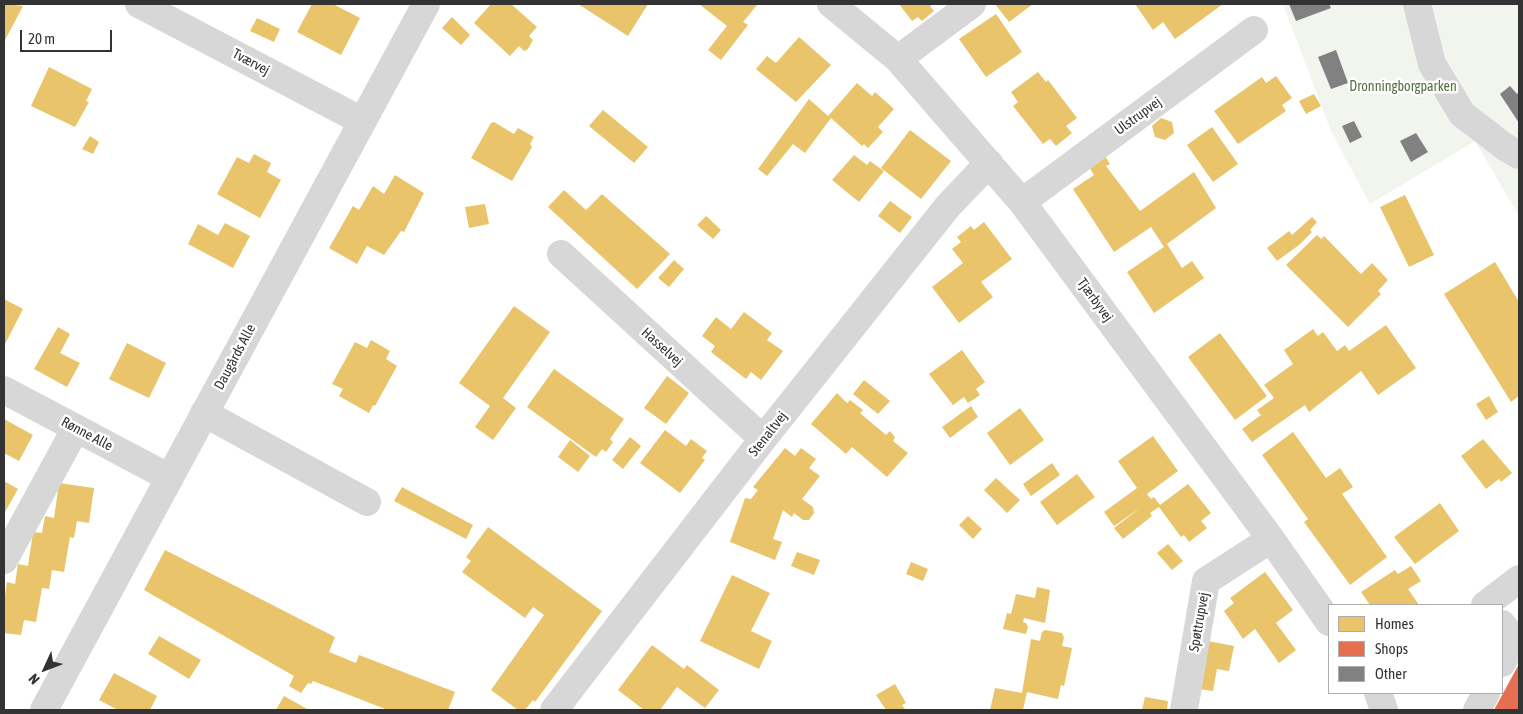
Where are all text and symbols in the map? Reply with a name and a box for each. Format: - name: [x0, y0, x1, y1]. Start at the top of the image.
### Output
- scale bar: [22, 20, 115, 52]
- text: 20 m: [28, 30, 55, 47]
- street label: Tværvej: [230, 45, 272, 79]
- park label: Dronningborgparken: [1349, 79, 1457, 95]
- street label: Ulstrupvej: [1111, 93, 1165, 139]
- street label: Tjærbyvej: [1074, 275, 1116, 325]
- street label: Daugårds Alle: [211, 321, 259, 393]
- street label: Hasselvej: [638, 324, 686, 370]
- street label: Stenaltvej: [745, 408, 791, 460]
- street label: Rønne Alle: [58, 413, 116, 455]
- street label: Spøttrupvej: [1186, 591, 1212, 653]
- legend: [1328, 604, 1503, 694]
- text: Homes: [1375, 615, 1414, 632]
- text: Shops: [1375, 640, 1408, 657]
- north arrow: [20, 644, 70, 694]
- text: Other: [1375, 665, 1407, 682]
- text: N: [25, 671, 43, 688]

